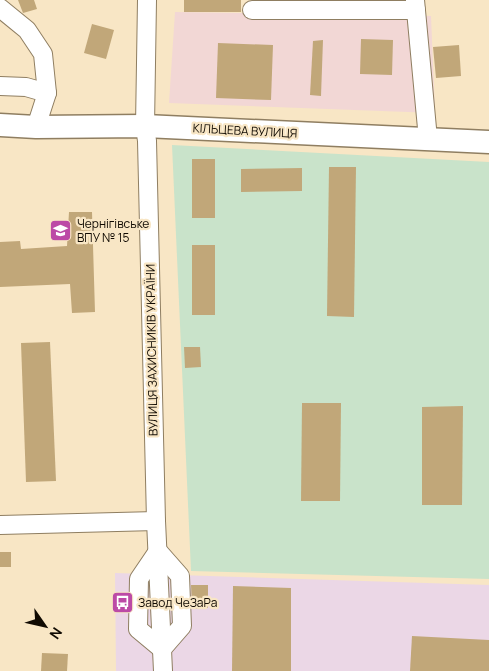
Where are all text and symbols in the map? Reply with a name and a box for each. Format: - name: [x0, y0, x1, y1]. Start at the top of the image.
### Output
- street label: КІЛЬЦЕВА ВУЛИЦЯ: [192, 119, 298, 142]
- place label: Чернігівське ВПУ № 15: [77, 215, 149, 246]
- school or university icon: Чернігівське ВПУ № 15: [49, 219, 73, 243]
- street label: ВУЛИЦЯ ЗАХИСНИКІВ УКРАЇНИ: [141, 264, 162, 436]
- bus stop icon: Завод ЧеЗаРа: [110, 591, 134, 615]
- place label: Завод ЧеЗаРа: [138, 594, 217, 611]
- north arrow: [20, 601, 70, 651]
- text: N: [46, 624, 67, 643]

